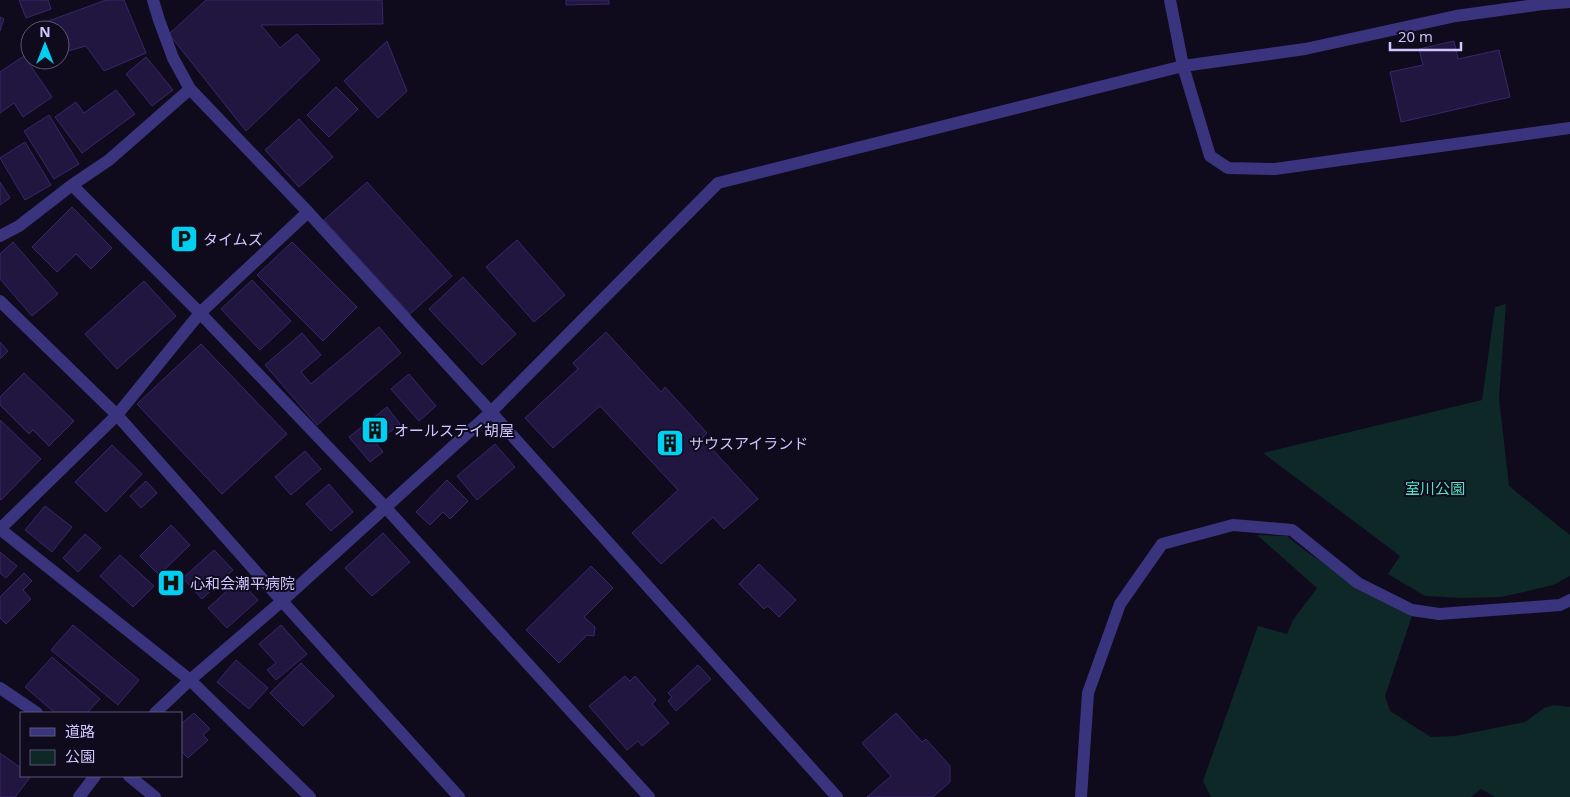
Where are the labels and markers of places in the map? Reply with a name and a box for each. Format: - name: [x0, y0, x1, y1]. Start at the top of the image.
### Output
- parking icon: タイムズ: [169, 224, 199, 254]
- place label: タイムズ: [203, 229, 263, 249]
- building icon: オールステイ胡屋: [360, 415, 390, 445]
- place label: オールステイ胡屋: [394, 420, 514, 440]
- building icon: サウスアイランド: [655, 428, 685, 458]
- place label: サウスアイランド: [689, 433, 808, 453]
- hospital icon: 心和会潮平病院: [156, 568, 186, 598]
- place label: 心和会潮平病院: [190, 573, 295, 593]

